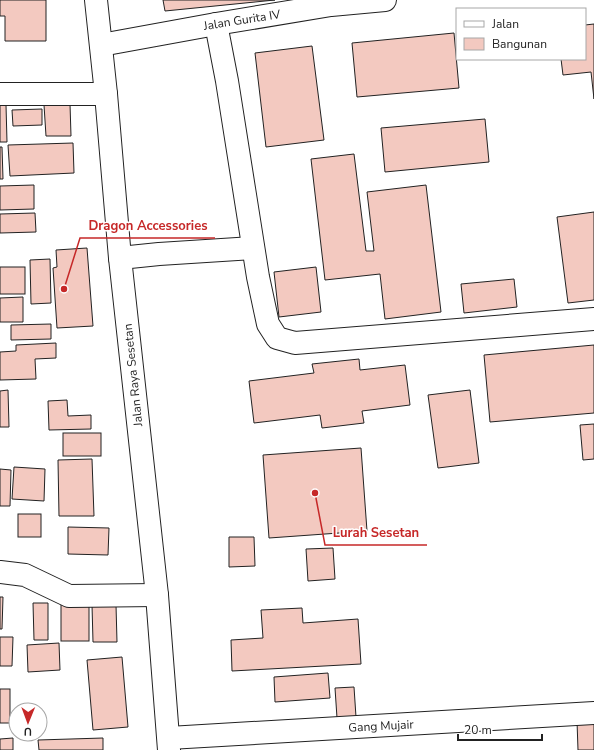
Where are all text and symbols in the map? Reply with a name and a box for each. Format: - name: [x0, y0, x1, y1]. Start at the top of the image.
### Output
- street label: Jalan Gurita IV: [201, 6, 282, 34]
- legend: [456, 8, 586, 60]
- text: Jalan: [491, 16, 519, 32]
- text: Bangunan: [492, 36, 547, 52]
- callout: Dragon Accessories: [80, 213, 215, 238]
- text: Dragon Accessories: [88, 217, 208, 235]
- street label: Jalan Raya Sesetan: [120, 323, 146, 428]
- callout: Lurah Sesetan: [325, 520, 427, 545]
- text: Lurah Sesetan: [333, 524, 419, 542]
- north arrow: [8, 702, 48, 742]
- street label: Gang Mujair: [348, 716, 415, 736]
- scale bar: [458, 716, 542, 742]
- text: 20 m: [464, 722, 492, 738]
- text: U: [24, 724, 32, 739]

